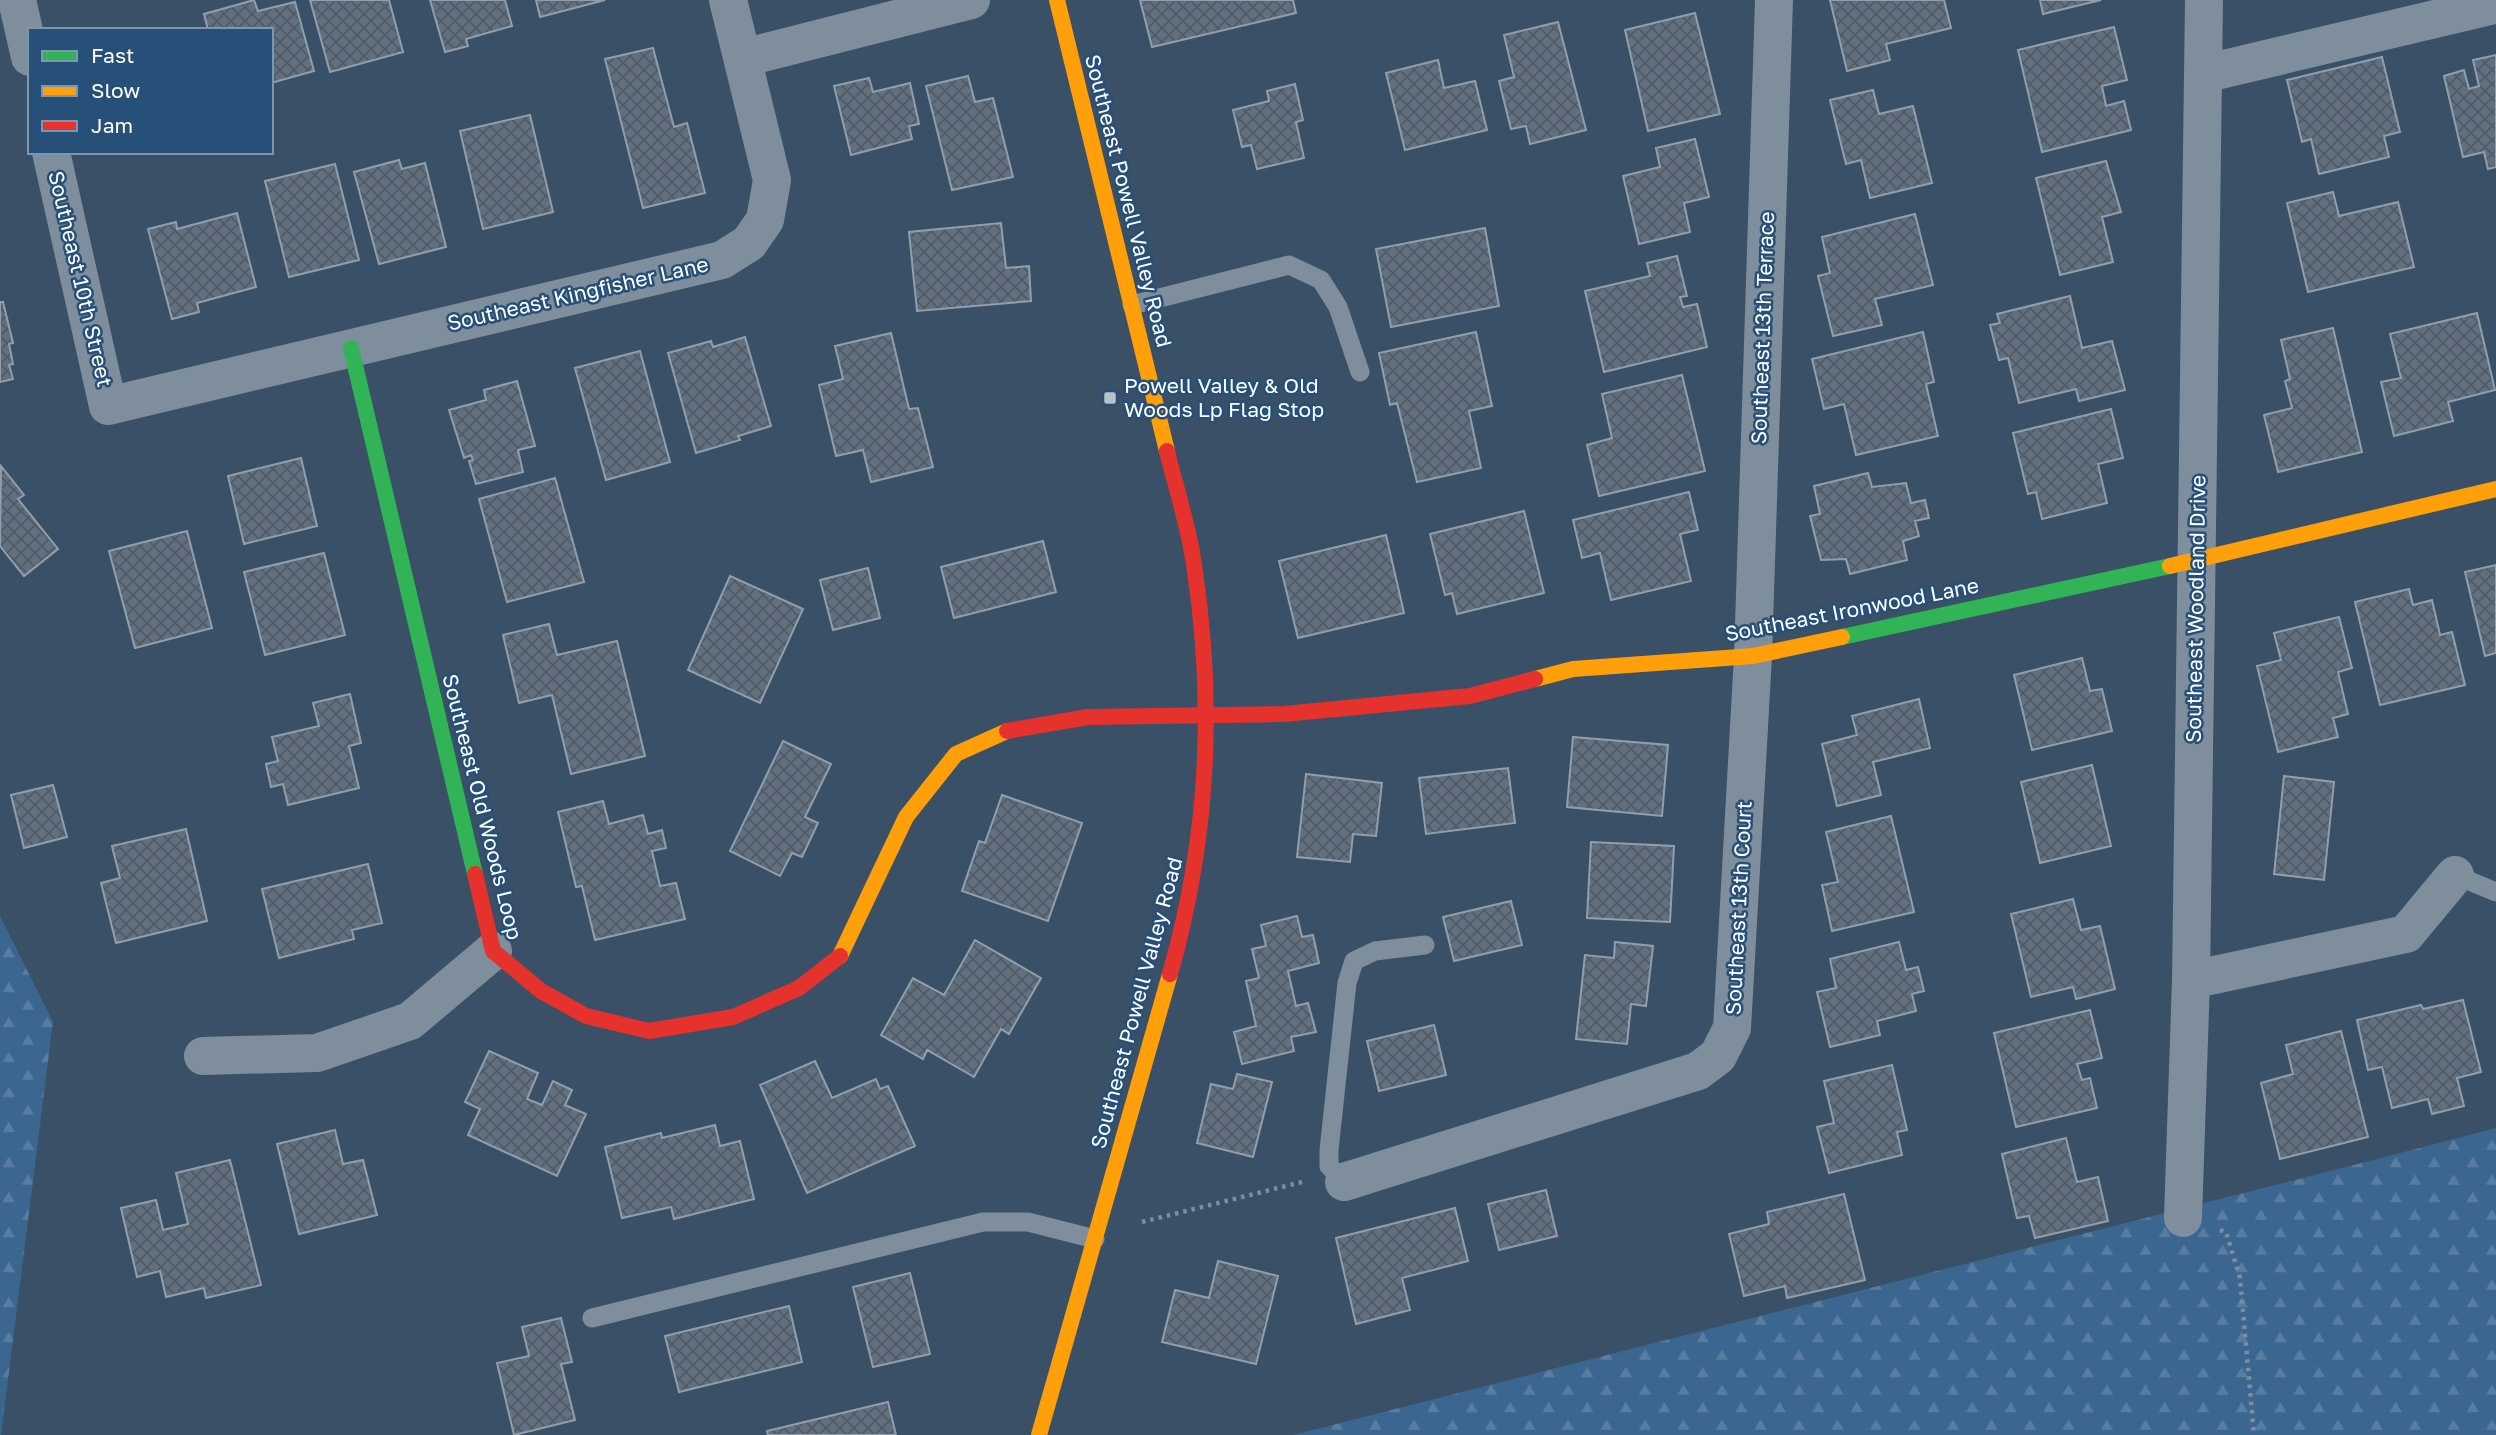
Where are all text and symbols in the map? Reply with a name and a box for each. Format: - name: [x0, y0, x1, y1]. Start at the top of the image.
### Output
- legend: [28, 28, 273, 154]
- text: Fast: [91, 42, 134, 68]
- street label: Southeast Powell Valley Road: [1080, 52, 1178, 350]
- text: Slow: [91, 77, 140, 103]
- text: Jam: [91, 112, 133, 138]
- street label: Southeast 10th Street: [43, 168, 118, 389]
- street label: Southeast 13th Terrace: [1745, 211, 1779, 445]
- street label: Southeast Kingfisher Lane: [445, 250, 711, 336]
- place label: Powell Valley & Old Woods Lp Flag Stop: [1124, 372, 1324, 422]
- marker: Powell Valley & Old Woods Lp Flag Stop: [1102, 390, 1118, 406]
- street label: Southeast Woodland Drive: [2180, 475, 2210, 743]
- street label: Southeast Ironwood Lane: [1723, 572, 1981, 646]
- street label: Southeast Old Woods Loop: [437, 671, 529, 942]
- street label: Southeast 13th Court: [1719, 800, 1757, 1016]
- street label: Southeast Powell Valley Road: [1085, 854, 1187, 1151]

